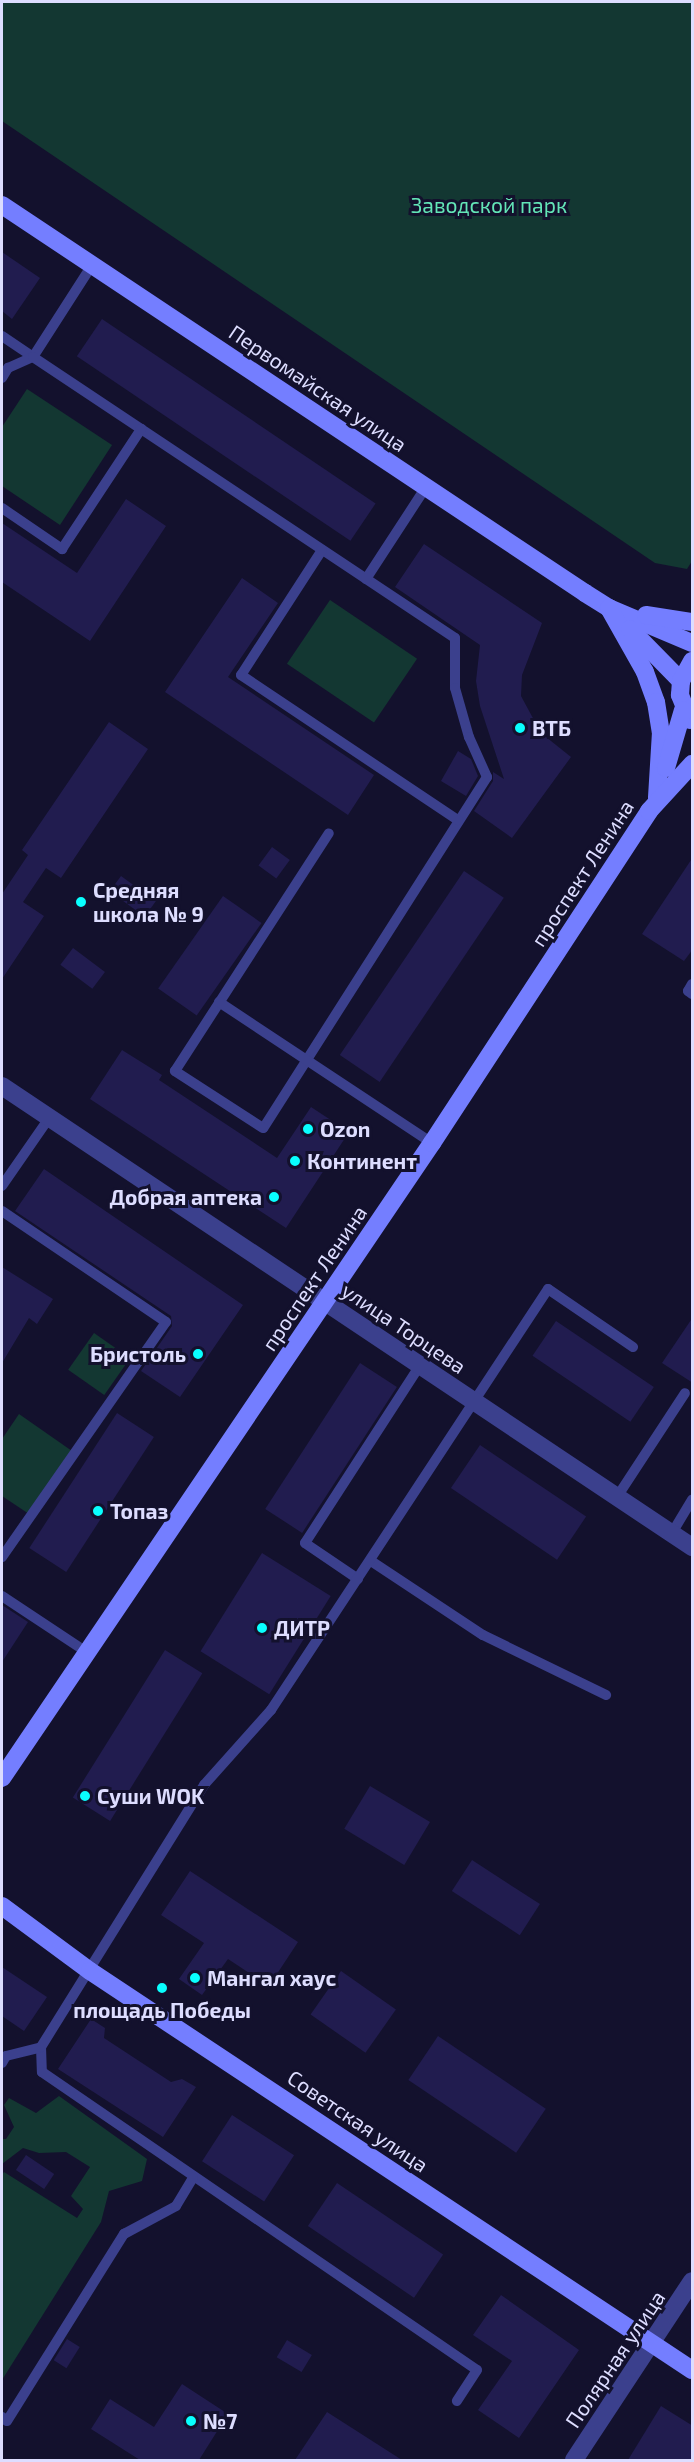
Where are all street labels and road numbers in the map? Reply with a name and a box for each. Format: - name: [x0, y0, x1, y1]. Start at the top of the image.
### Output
- street label: Первомайская улица: [224, 319, 412, 457]
- street label: проспект Ленина: [525, 795, 639, 951]
- street label: проспект Ленина: [256, 1201, 372, 1355]
- street label: улица Торцева: [337, 1277, 471, 1379]
- street label: Советская улица: [283, 2065, 433, 2177]
- street label: Полярная улица: [560, 2286, 670, 2432]

